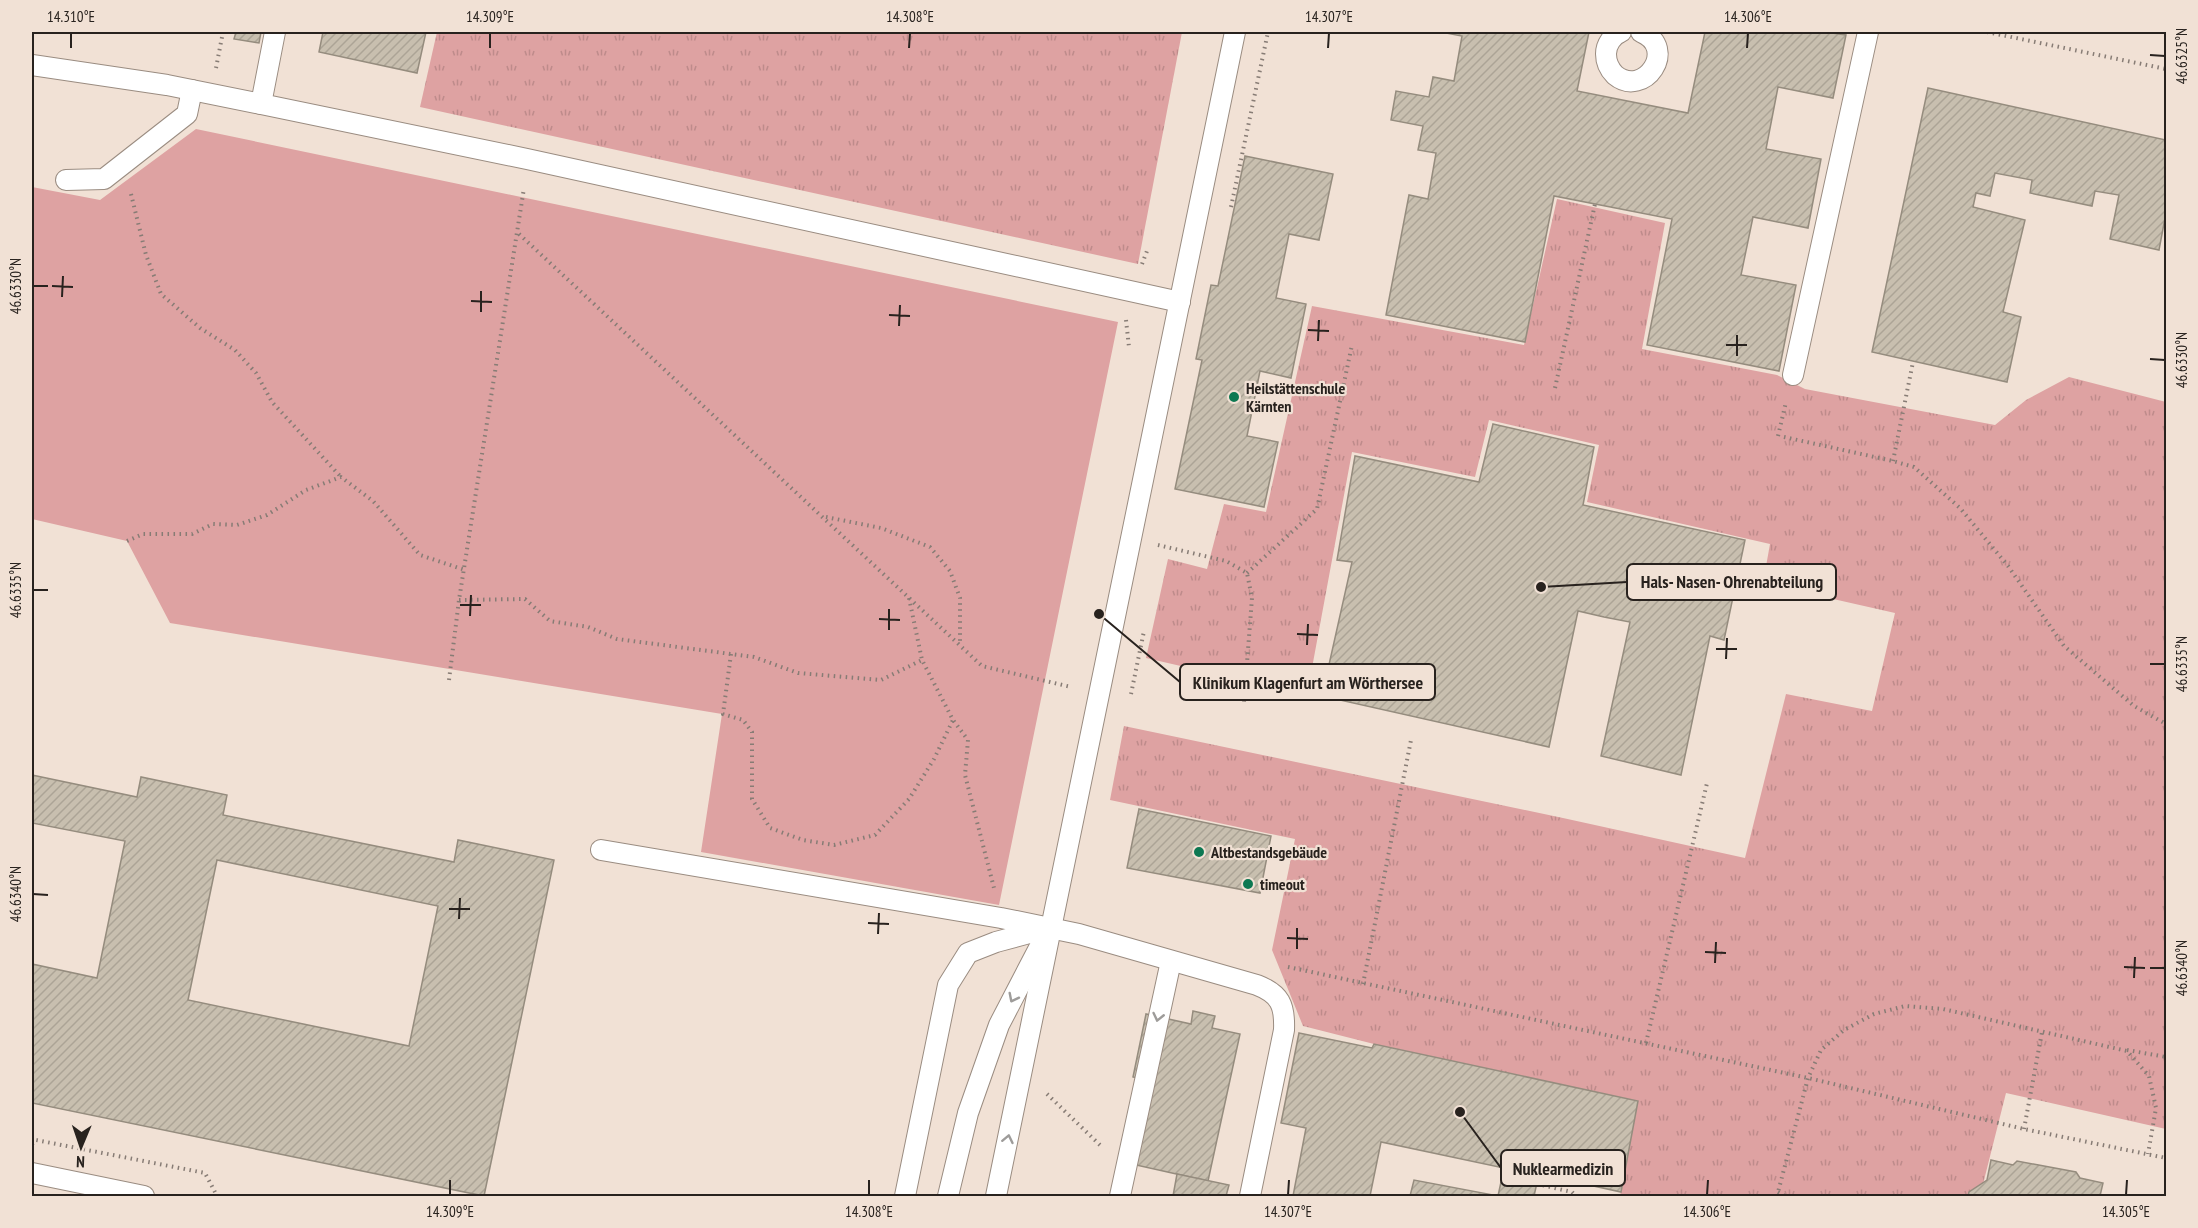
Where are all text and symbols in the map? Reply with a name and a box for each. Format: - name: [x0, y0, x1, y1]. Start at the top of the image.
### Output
- text: 14.310°E: [47, 7, 95, 26]
- text: 14.309°E: [466, 7, 514, 26]
- text: 14.308°E: [886, 7, 934, 26]
- text: 14.307°E: [1305, 7, 1353, 26]
- text: 14.306°E: [1724, 7, 1772, 26]
- text: 46.6325°N: [2172, 28, 2191, 84]
- text: 46.6330°N: [6, 258, 25, 314]
- text: 46.6330°N: [2172, 332, 2191, 388]
- place label: Heilstättenschule Kärnten: [1246, 378, 1345, 416]
- marker: Heilstättenschule Kärnten: [1227, 390, 1241, 404]
- text: 46.6335°N: [6, 562, 25, 618]
- callout: Hals- Nasen- Ohrenabteilung: [1627, 564, 1836, 600]
- text: Hals- Nasen- Ohrenabteilung: [1641, 570, 1823, 593]
- text: 46.6335°N: [2172, 636, 2191, 692]
- callout: Klinikum Klagenfurt am Wörthersee: [1180, 664, 1435, 700]
- text: Klinikum Klagenfurt am Wörthersee: [1193, 671, 1423, 694]
- place label: Altbestandsgebäude: [1210, 842, 1327, 862]
- marker: Altbestandsgebäude: [1192, 845, 1206, 859]
- text: 46.6340°N: [6, 866, 25, 922]
- place label: timeout: [1260, 874, 1305, 894]
- marker: timeout: [1241, 877, 1255, 891]
- text: 46.6340°N: [2172, 940, 2191, 996]
- one-way arrow: [1009, 992, 1020, 1003]
- one-way arrow: [1152, 1012, 1165, 1022]
- north arrow: [51, 1117, 111, 1177]
- one-way arrow: [1000, 1135, 1013, 1145]
- callout: Nuklearmedizin: [1501, 1150, 1625, 1186]
- text: N: [76, 1152, 85, 1172]
- text: Nuklearmedizin: [1513, 1157, 1613, 1180]
- text: 14.309°E: [426, 1202, 474, 1221]
- text: 14.308°E: [845, 1202, 893, 1221]
- text: 14.307°E: [1264, 1202, 1312, 1221]
- text: 14.306°E: [1683, 1202, 1731, 1221]
- text: 14.305°E: [2102, 1202, 2150, 1221]

